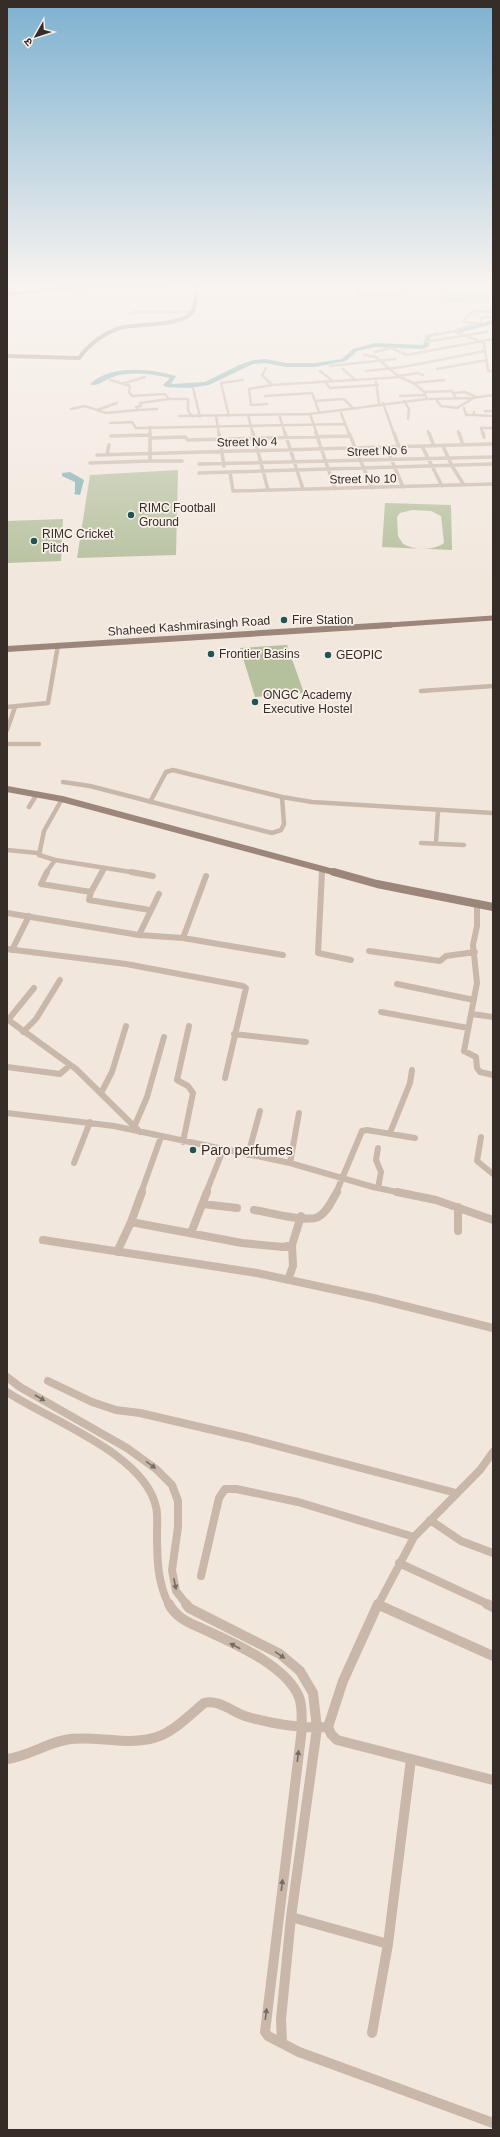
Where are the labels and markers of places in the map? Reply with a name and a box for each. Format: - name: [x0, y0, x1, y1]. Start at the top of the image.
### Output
- place label: RIMC Football Ground: [139, 501, 216, 529]
- marker: RIMC Football Ground: [126, 510, 136, 520]
- place label: RIMC Cricket Pitch: [42, 527, 114, 555]
- marker: RIMC Cricket Pitch: [29, 536, 39, 546]
- place label: Fire Station: [292, 613, 353, 627]
- marker: Fire Station: [279, 615, 289, 625]
- place label: Frontier Basins: [219, 647, 300, 661]
- place label: GEOPIC: [336, 648, 383, 662]
- marker: Frontier Basins: [206, 649, 216, 659]
- marker: GEOPIC: [323, 650, 333, 660]
- place label: ONGC Academy Executive Hostel: [263, 688, 352, 716]
- marker: ONGC Academy Executive Hostel: [250, 697, 260, 707]
- place label: Paro perfumes: [201, 1142, 293, 1158]
- marker: Paro perfumes: [188, 1145, 198, 1155]

